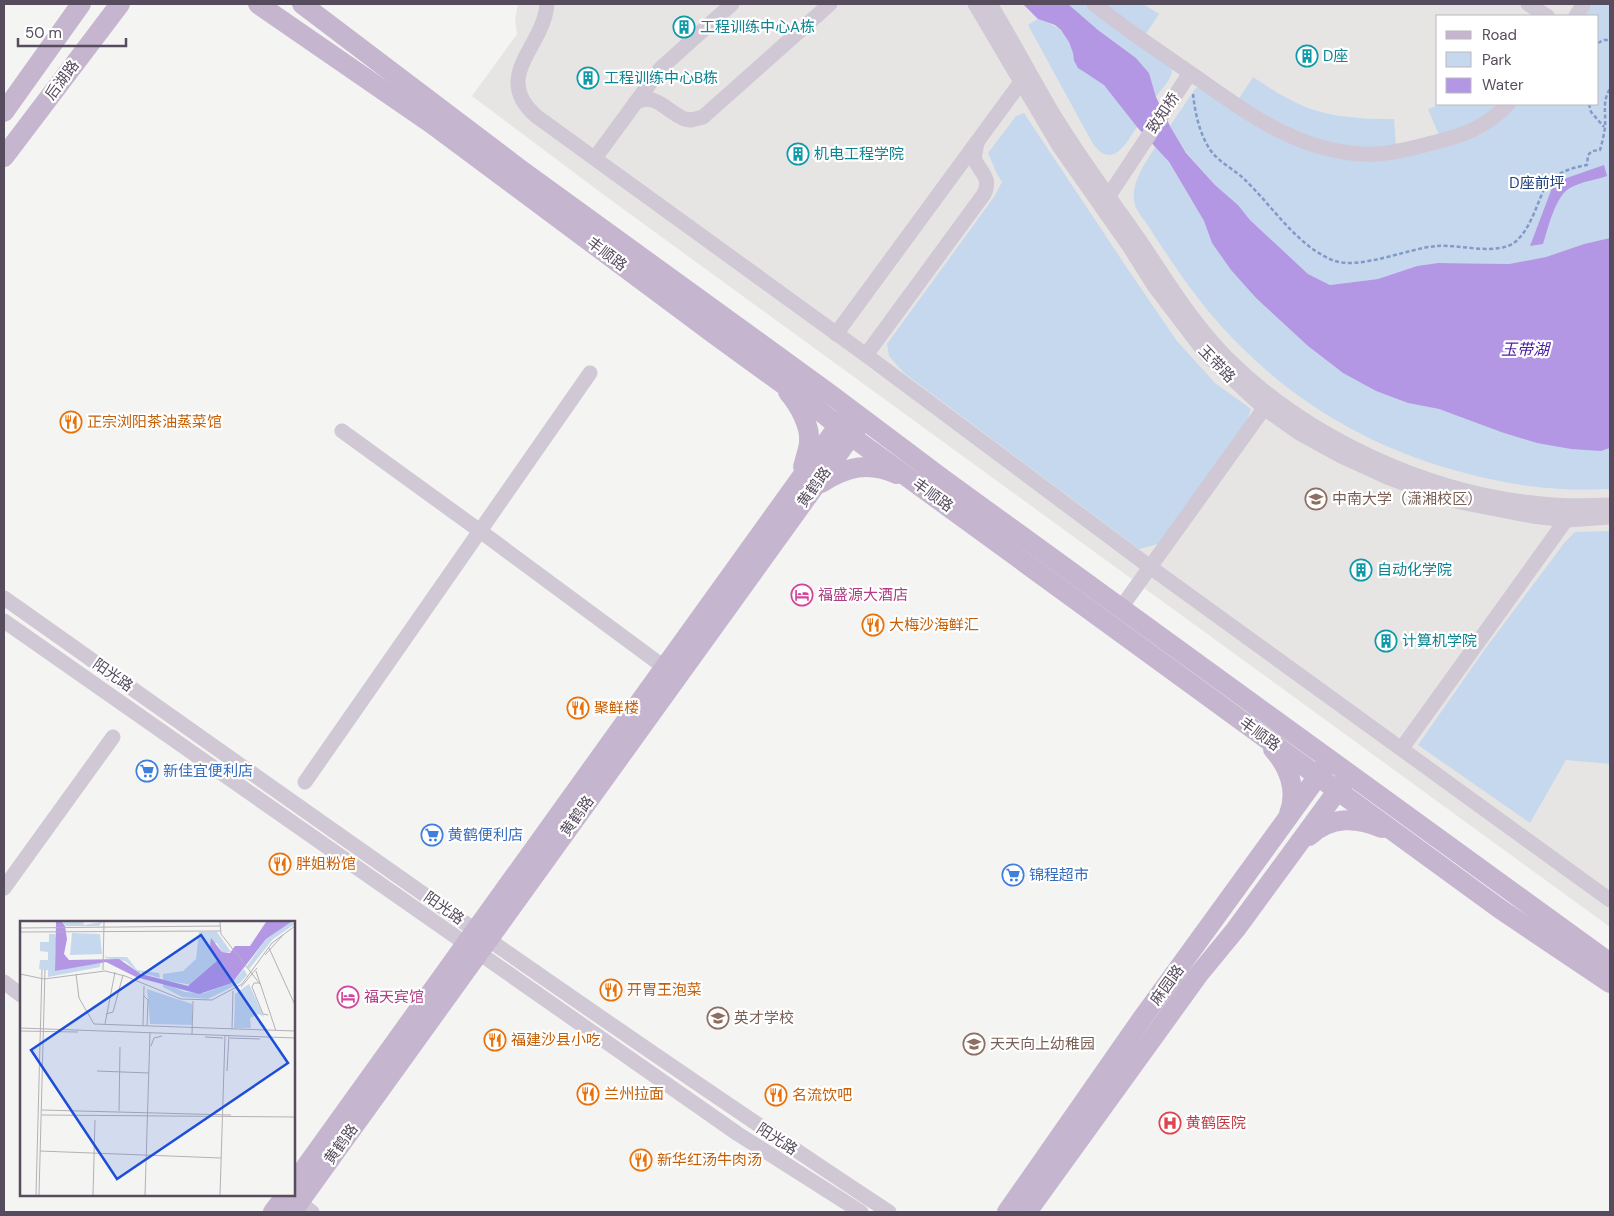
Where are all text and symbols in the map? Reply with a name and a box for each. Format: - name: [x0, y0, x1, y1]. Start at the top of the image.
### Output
- scale bar: [18, 15, 125, 47]
- building icon: 工程训练中心A栋: [672, 15, 696, 39]
- legend: [1436, 15, 1599, 105]
- place label: 工程训练中心A栋: [700, 17, 815, 37]
- text: 50 m: [25, 23, 62, 43]
- text: Road: [1482, 25, 1517, 45]
- building icon: D座: [1295, 44, 1319, 68]
- place label: D座: [1323, 46, 1348, 66]
- text: Park: [1482, 50, 1512, 70]
- street label: 后湖路: [40, 56, 84, 104]
- building icon: 工程训练中心B栋: [576, 66, 600, 90]
- place label: 工程训练中心B栋: [604, 68, 718, 88]
- text: Water: [1482, 75, 1524, 95]
- street label: 致知桥: [1142, 89, 1184, 137]
- building icon: 机电工程学院: [786, 142, 810, 166]
- place label: 机电工程学院: [814, 144, 904, 164]
- park label: D座前坪: [1509, 173, 1565, 193]
- street label: 丰顺路: [583, 232, 631, 276]
- water label: 玉带湖: [1501, 339, 1552, 360]
- street label: 玉带路: [1194, 341, 1240, 387]
- restaurant icon: 正宗浏阳茶油蒸菜馆: [59, 410, 83, 434]
- place label: 正宗浏阳茶油蒸菜馆: [87, 412, 222, 432]
- street label: 黄鹤路: [793, 463, 835, 511]
- street label: 丰顺路: [909, 474, 957, 516]
- school or university icon: 中南大学（潇湘校区）: [1304, 487, 1328, 511]
- place label: 中南大学（潇湘校区）: [1332, 489, 1482, 509]
- building icon: 自动化学院: [1349, 558, 1373, 582]
- place label: 自动化学院: [1377, 560, 1452, 580]
- hotel icon: 福盛源大酒店: [790, 583, 814, 607]
- place label: 福盛源大酒店: [818, 585, 908, 605]
- restaurant icon: 大梅沙海鲜汇: [861, 613, 885, 637]
- place label: 大梅沙海鲜汇: [889, 615, 979, 635]
- building icon: 计算机学院: [1374, 629, 1398, 653]
- place label: 计算机学院: [1402, 631, 1477, 651]
- street label: 阳光路: [89, 654, 137, 696]
- restaurant icon: 聚鲜楼: [566, 696, 590, 720]
- place label: 聚鲜楼: [594, 698, 639, 718]
- street label: 丰顺路: [1236, 713, 1284, 755]
- supermarket icon: 新佳宜便利店: [135, 759, 159, 783]
- place label: 新佳宜便利店: [163, 761, 253, 781]
- street label: 黄鹤路: [556, 792, 598, 840]
- supermarket icon: 黄鹤便利店: [420, 823, 444, 847]
- place label: 黄鹤便利店: [448, 825, 523, 845]
- restaurant icon: 胖姐粉馆: [268, 852, 292, 876]
- place label: 胖姐粉馆: [296, 854, 356, 874]
- supermarket icon: 锦程超市: [1001, 863, 1025, 887]
- place label: 锦程超市: [1029, 865, 1089, 885]
- street label: 阳光路: [420, 887, 468, 929]
- inset map: [20, 921, 295, 1196]
- street label: 麻园路: [1146, 961, 1188, 1009]
- restaurant icon: 开胃王泡菜: [599, 978, 623, 1002]
- place label: 开胃王泡菜: [627, 980, 702, 1000]
- hotel icon: 福天宾馆: [336, 985, 360, 1009]
- place label: 福天宾馆: [364, 987, 424, 1007]
- school or university icon: 英才学校: [706, 1006, 730, 1030]
- place label: 英才学校: [734, 1008, 794, 1028]
- restaurant icon: 福建沙县小吃: [483, 1028, 507, 1052]
- place label: 福建沙县小吃: [511, 1030, 601, 1050]
- school or university icon: 天天向上幼稚园: [962, 1032, 986, 1056]
- place label: 天天向上幼稚园: [990, 1034, 1095, 1054]
- restaurant icon: 兰州拉面: [576, 1082, 600, 1106]
- restaurant icon: 名流饮吧: [764, 1083, 788, 1107]
- place label: 兰州拉面: [604, 1084, 664, 1104]
- place label: 名流饮吧: [792, 1085, 852, 1105]
- hospital icon: 黄鹤医院: [1158, 1111, 1182, 1135]
- place label: 黄鹤医院: [1186, 1113, 1246, 1133]
- street label: 阳光路: [753, 1118, 801, 1160]
- street label: 黄鹤路: [320, 1120, 362, 1168]
- restaurant icon: 新华红汤牛肉汤: [629, 1148, 653, 1172]
- place label: 新华红汤牛肉汤: [657, 1150, 762, 1170]

